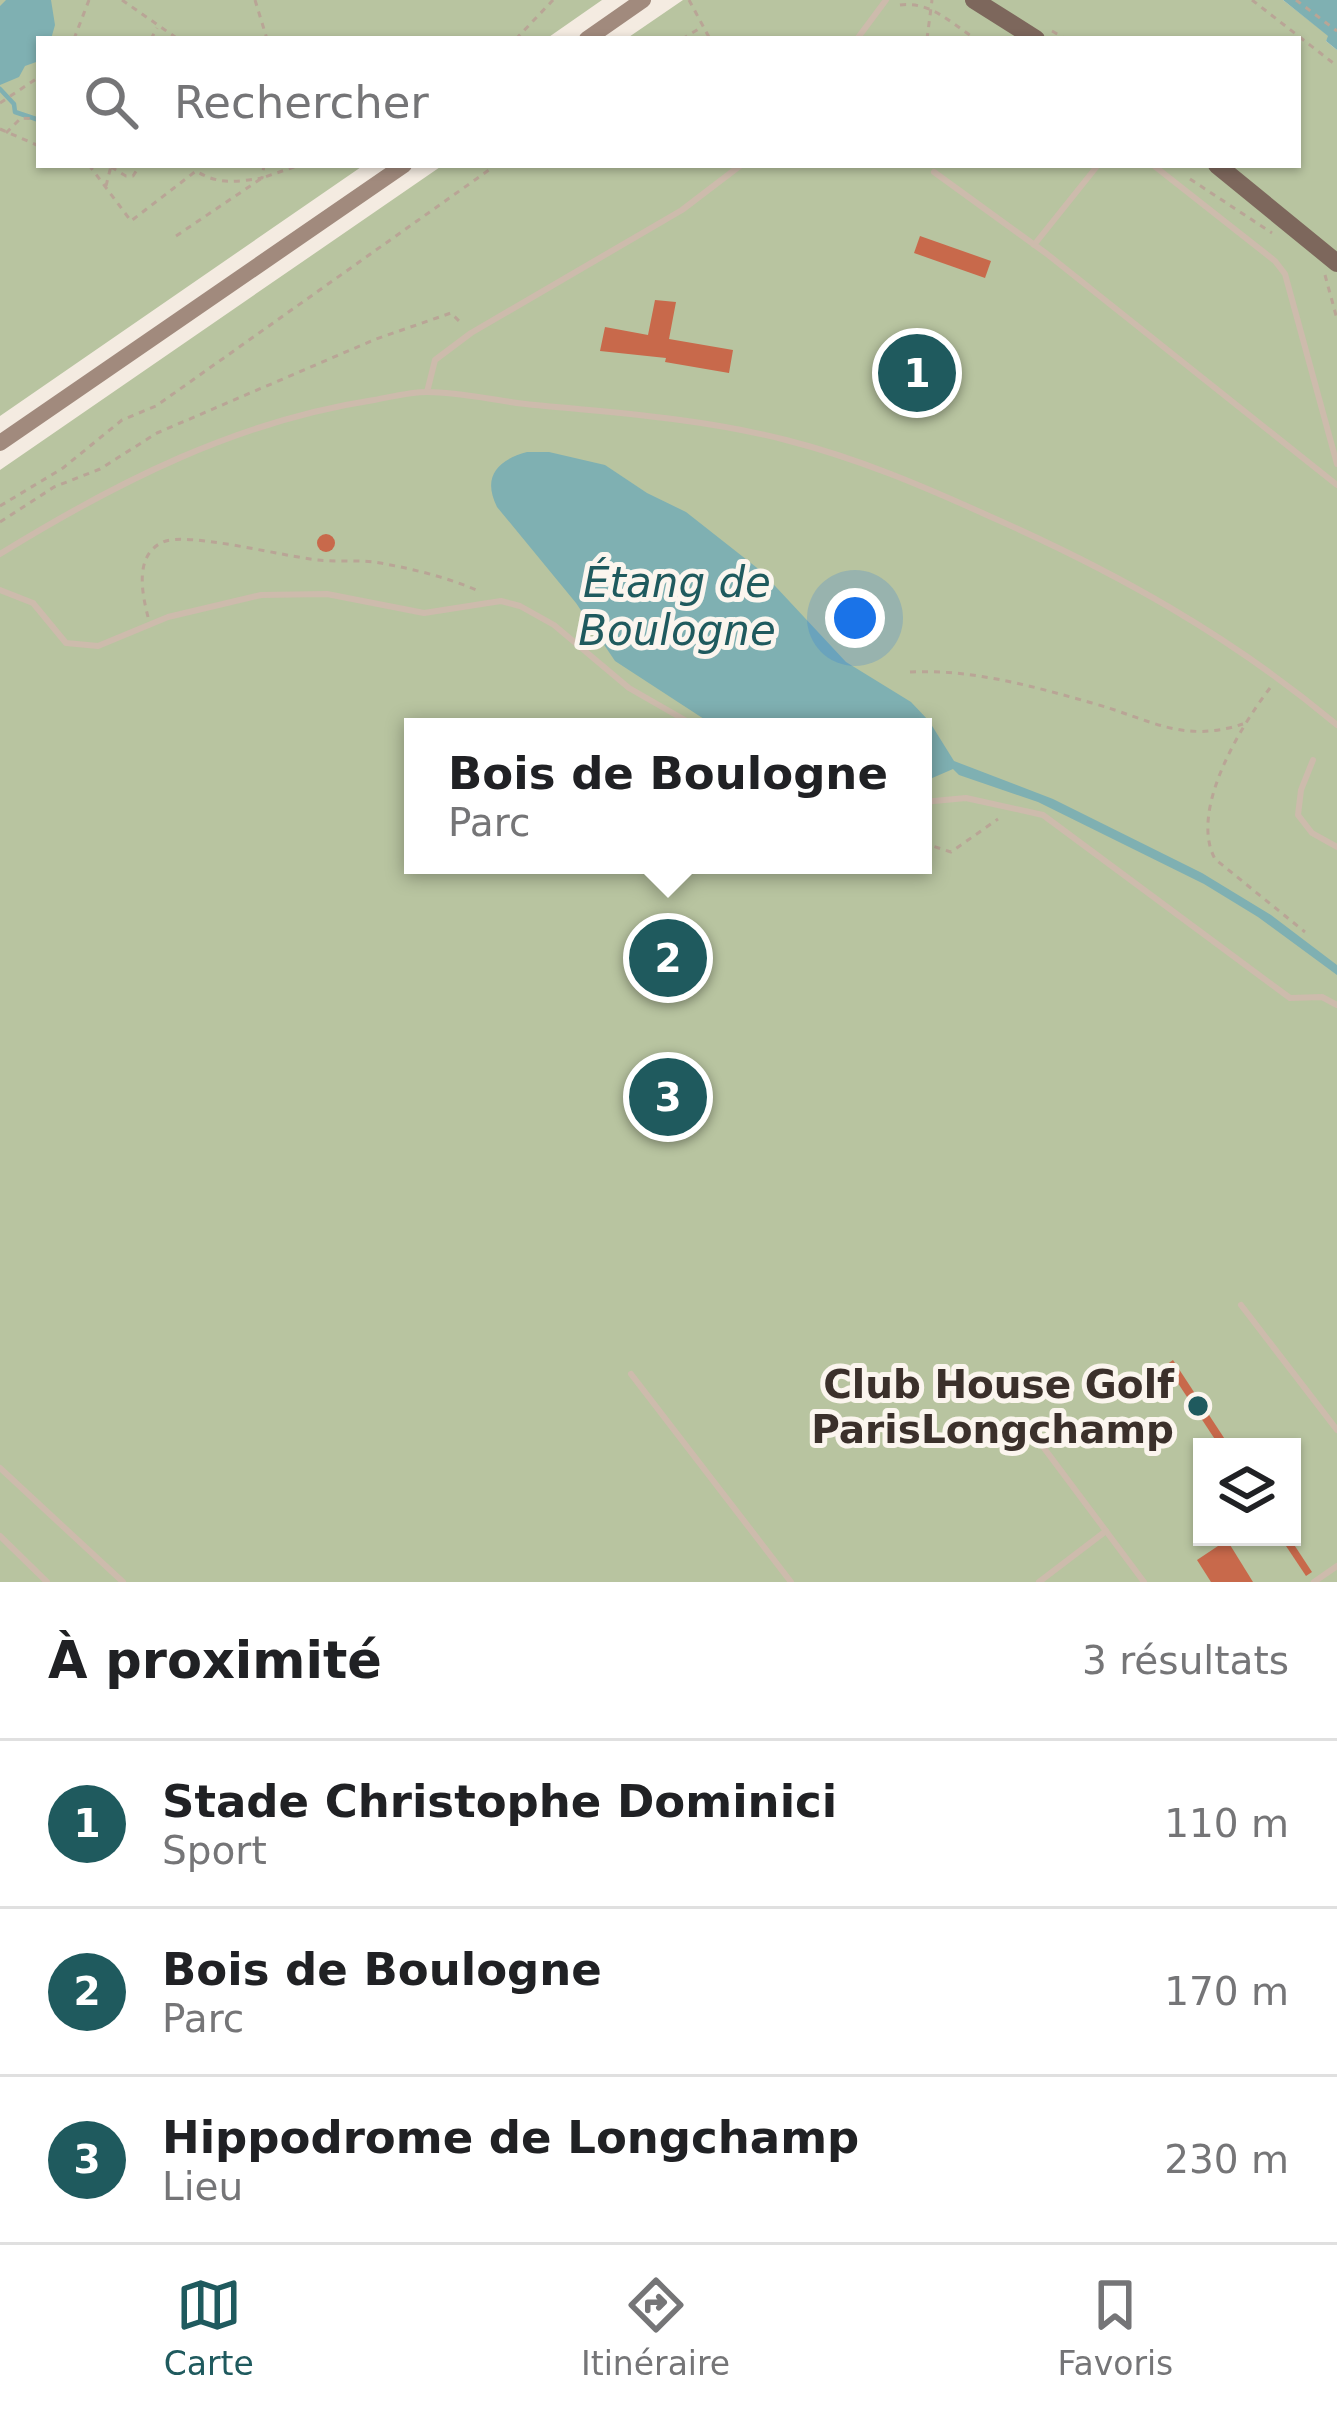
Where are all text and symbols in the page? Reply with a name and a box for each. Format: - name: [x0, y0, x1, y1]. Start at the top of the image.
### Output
- search box: [36, 36, 1301, 168]
- icon: search: [78, 69, 144, 135]
- text: Rechercher: [174, 76, 429, 129]
- pin: 1: [878, 328, 956, 418]
- water label: Étang de Boulogne: [578, 557, 776, 655]
- your location: [825, 588, 885, 648]
- popup: [404, 718, 932, 874]
- text: Bois de Boulogne: [448, 747, 888, 800]
- text: Parc: [448, 800, 530, 845]
- pin: 2: [629, 913, 707, 1003]
- pin: 3: [629, 1052, 707, 1142]
- place label: Club House Golf ParisLongchamp: [811, 1362, 1175, 1452]
- marker: Club House Golf ParisLongchamp: [1185, 1393, 1211, 1419]
- map controls: [1193, 1438, 1301, 1546]
- button: layers: [1193, 1438, 1301, 1546]
- text: À proximité: [48, 1631, 382, 1690]
- text: 3 résultats: [1082, 1638, 1289, 1683]
- text: Stade Christophe Dominici: [162, 1775, 837, 1828]
- text: 1: [73, 1801, 101, 1846]
- text: 110 m: [1164, 1801, 1289, 1846]
- text: Sport: [162, 1828, 267, 1873]
- text: Bois de Boulogne: [162, 1943, 602, 1996]
- text: 2: [73, 1969, 101, 2014]
- text: 170 m: [1164, 1969, 1289, 2014]
- text: Parc: [162, 1996, 244, 2041]
- text: Hippodrome de Longchamp: [162, 2111, 859, 2164]
- text: 3: [73, 2137, 101, 2182]
- text: 230 m: [1164, 2137, 1289, 2182]
- text: Lieu: [162, 2164, 243, 2209]
- tab: Carte: [164, 2272, 254, 2383]
- tab: Itinéraire: [581, 2272, 730, 2383]
- tab: Favoris: [1057, 2272, 1173, 2383]

